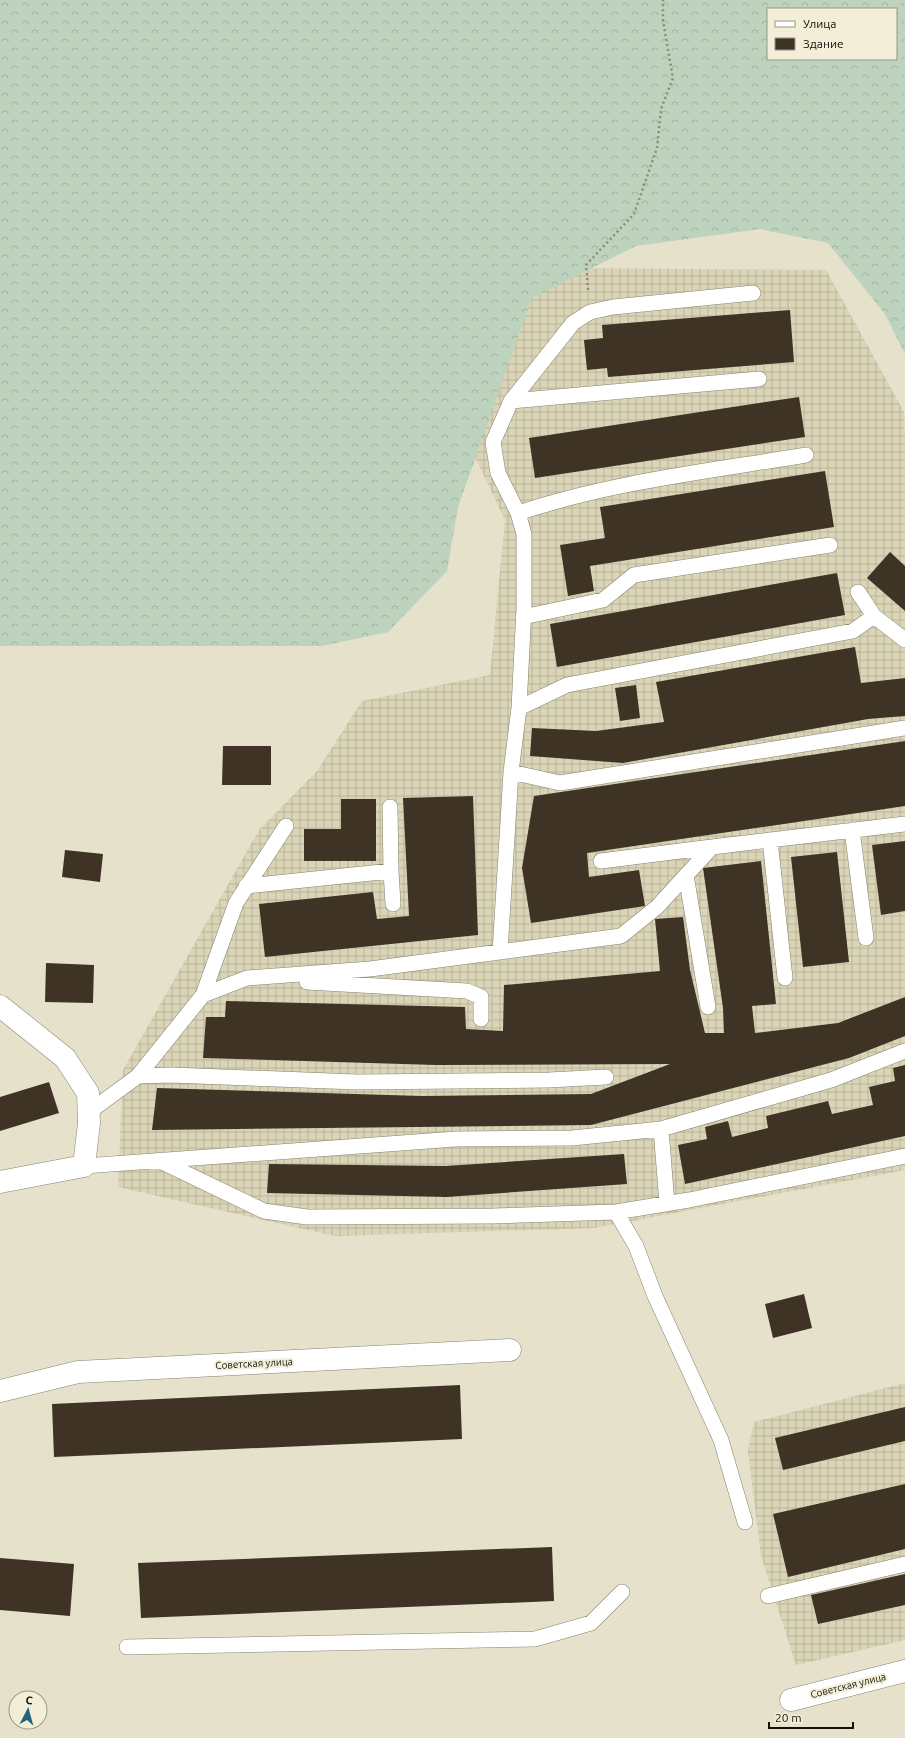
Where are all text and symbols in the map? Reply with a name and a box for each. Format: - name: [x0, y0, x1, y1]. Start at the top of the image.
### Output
- legend: [767, 8, 897, 60]
- text: Улица: [803, 17, 836, 30]
- text: Здание: [803, 37, 844, 50]
- street label: Советская улица: [215, 1356, 293, 1371]
- street label: Советская улица: [809, 1671, 887, 1700]
- north arrow: [8, 1690, 48, 1730]
- text: С: [25, 1694, 33, 1706]
- scale bar: [769, 1704, 853, 1730]
- text: 20 m: [775, 1711, 802, 1724]

